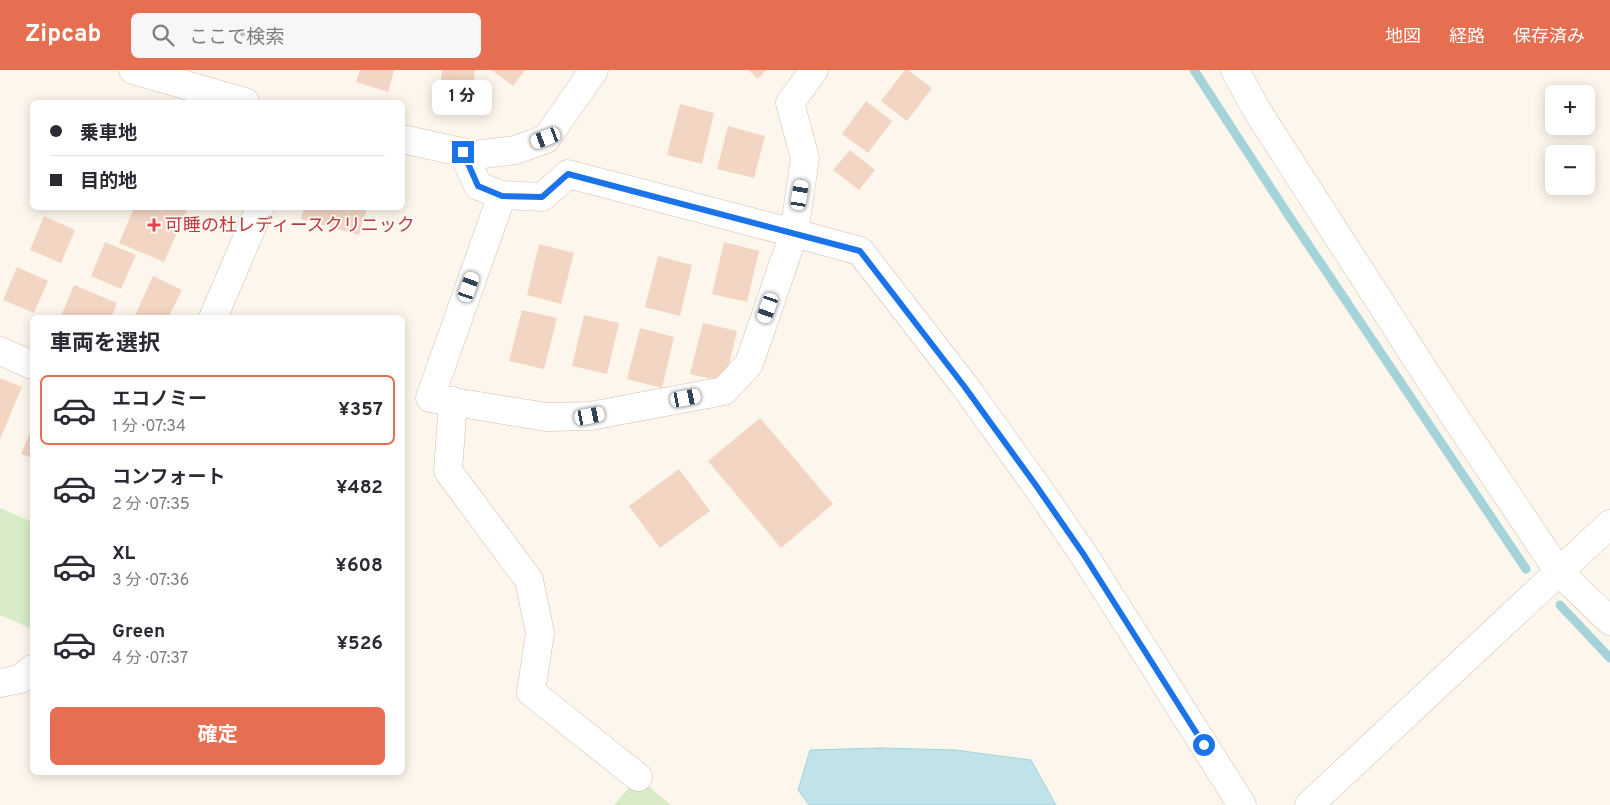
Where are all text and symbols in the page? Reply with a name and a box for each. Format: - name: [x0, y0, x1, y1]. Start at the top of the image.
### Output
- search box: [131, 13, 481, 58]
- text: Zipcab: [25, 20, 101, 50]
- icon: search: [149, 21, 177, 49]
- text: ここで検索: [189, 26, 284, 50]
- text: 地図: [1385, 26, 1421, 49]
- text: 経路: [1449, 26, 1485, 49]
- text: 保存済み: [1513, 26, 1585, 49]
- callout: 1 分: [433, 79, 493, 114]
- map controls: [1545, 85, 1595, 195]
- button: +: [1545, 85, 1595, 135]
- text: 1 分: [449, 87, 475, 107]
- text: 乗車地: [80, 122, 137, 146]
- car: [529, 126, 562, 150]
- route end: [452, 141, 474, 163]
- button: −: [1545, 145, 1595, 195]
- text: 目的地: [80, 170, 137, 194]
- car: [790, 179, 809, 211]
- place label: 可睡の杜レディースクリニック: [165, 215, 415, 238]
- marker: 可睡の杜レディースクリニック: [147, 218, 161, 232]
- car: [457, 270, 480, 304]
- car: [756, 291, 779, 325]
- text: 車両を選択: [50, 331, 160, 358]
- icon: car: [52, 388, 97, 433]
- text: エコノミー: [112, 388, 207, 412]
- car: [669, 388, 702, 408]
- text: ¥357: [338, 398, 383, 422]
- car: [573, 406, 606, 426]
- text: 1 分 · 07:34: [112, 417, 186, 437]
- icon: car: [52, 466, 97, 511]
- text: コンフォート: [112, 466, 225, 490]
- text: ¥482: [336, 476, 383, 500]
- text: 2 分 · 07:35: [112, 495, 190, 515]
- text: XL: [112, 542, 135, 566]
- icon: car: [52, 544, 97, 589]
- text: ¥608: [335, 554, 383, 578]
- text: 3 分 · 07:36: [112, 571, 189, 591]
- text: Green: [112, 620, 165, 644]
- icon: car: [52, 622, 97, 667]
- text: ¥526: [337, 632, 383, 656]
- text: 4 分 · 07:37: [112, 649, 188, 669]
- button: 確定: [50, 707, 385, 765]
- route start: [1193, 734, 1215, 756]

